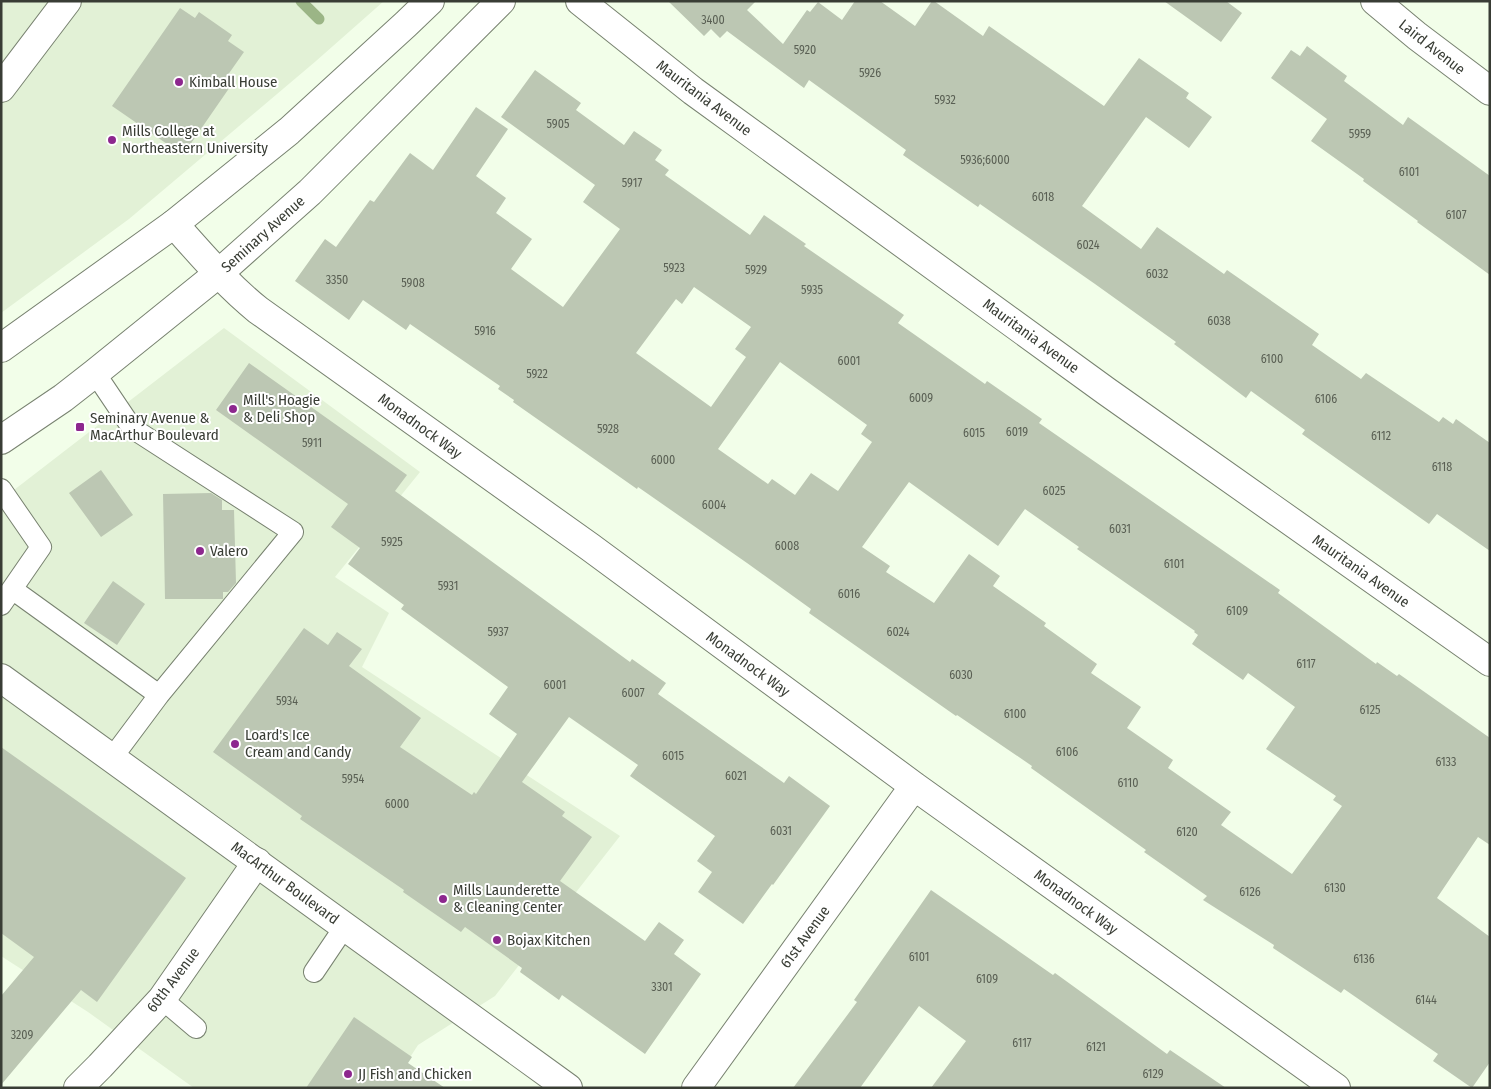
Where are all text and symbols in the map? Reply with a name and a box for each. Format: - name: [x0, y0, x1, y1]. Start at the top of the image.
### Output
- house number: 3400: [701, 13, 725, 27]
- street label: Laird Avenue: [1395, 16, 1469, 78]
- house number: 5920: [794, 43, 816, 57]
- street label: Mauritania Avenue: [653, 56, 755, 140]
- house number: 5926: [859, 66, 881, 80]
- place label: Kimball House: [189, 73, 277, 91]
- marker: Kimball House: [173, 76, 185, 88]
- house number: 5932: [934, 93, 956, 107]
- house number: 5905: [547, 117, 570, 131]
- place label: Mills College at Northeastern University: [122, 122, 268, 157]
- house number: 5959: [1349, 127, 1371, 141]
- marker: Mills College at Northeastern University: [106, 134, 118, 146]
- house number: 5936;6000: [960, 153, 1010, 167]
- house number: 6101: [1399, 165, 1419, 179]
- house number: 5917: [622, 176, 642, 190]
- house number: 6018: [1032, 190, 1054, 204]
- street label: Seminary Avenue: [218, 192, 308, 276]
- house number: 6107: [1446, 208, 1467, 222]
- house number: 6024: [1077, 238, 1100, 252]
- house number: 5923: [663, 261, 685, 275]
- house number: 5929: [745, 263, 767, 277]
- house number: 6032: [1146, 267, 1168, 281]
- house number: 3350: [326, 273, 348, 287]
- house number: 5908: [401, 276, 425, 290]
- house number: 5935: [801, 283, 823, 297]
- street label: Mauritania Avenue: [979, 295, 1083, 377]
- house number: 6038: [1207, 314, 1231, 328]
- house number: 5916: [474, 324, 496, 338]
- house number: 6100: [1261, 352, 1283, 366]
- house number: 6001: [838, 354, 860, 368]
- house number: 5922: [526, 367, 548, 381]
- street label: Monadnock Way: [375, 390, 466, 463]
- place label: Mill's Hoagie & Deli Shop: [243, 391, 320, 426]
- house number: 6009: [909, 391, 933, 405]
- house number: 6106: [1315, 392, 1337, 406]
- marker: Mill's Hoagie & Deli Shop: [227, 403, 239, 415]
- place label: Seminary Avenue & MacArthur Boulevard: [90, 409, 219, 444]
- marker: Seminary Avenue & MacArthur Boulevard: [74, 421, 86, 433]
- house number: 5928: [597, 422, 619, 436]
- house number: 6019: [1006, 425, 1028, 439]
- house number: 6015: [963, 426, 986, 440]
- house number: 6112: [1371, 429, 1391, 443]
- house number: 5911: [302, 436, 322, 450]
- house number: 6000: [651, 453, 675, 467]
- house number: 6118: [1432, 460, 1452, 474]
- house number: 6025: [1043, 484, 1066, 498]
- house number: 6004: [702, 498, 726, 512]
- house number: 6031: [1109, 522, 1131, 536]
- street label: Mauritania Avenue: [1309, 531, 1413, 611]
- house number: 5925: [381, 535, 403, 549]
- house number: 6008: [775, 539, 799, 553]
- place label: Valero: [210, 542, 248, 560]
- marker: Valero: [194, 545, 206, 557]
- house number: 6101: [1164, 557, 1184, 571]
- house number: 5931: [438, 579, 458, 593]
- house number: 6016: [838, 587, 860, 601]
- house number: 6109: [1226, 604, 1248, 618]
- house number: 5937: [487, 625, 509, 639]
- house number: 6024: [887, 625, 910, 639]
- street label: Monadnock Way: [703, 628, 794, 701]
- house number: 6117: [1296, 657, 1316, 671]
- house number: 6030: [949, 668, 973, 682]
- house number: 6001: [544, 678, 566, 692]
- house number: 6007: [621, 686, 645, 700]
- house number: 5934: [276, 694, 298, 708]
- house number: 6125: [1360, 703, 1381, 717]
- house number: 6100: [1004, 707, 1026, 721]
- place label: Loard's Ice Cream and Candy: [245, 726, 351, 761]
- marker: Loard's Ice Cream and Candy: [229, 738, 241, 750]
- house number: 6106: [1056, 745, 1078, 759]
- house number: 6015: [662, 749, 685, 763]
- house number: 6133: [1436, 755, 1456, 769]
- house number: 6021: [725, 769, 747, 783]
- house number: 5954: [342, 772, 364, 786]
- house number: 6110: [1118, 776, 1138, 790]
- house number: 6000: [385, 797, 409, 811]
- house number: 6031: [770, 824, 792, 838]
- house number: 6120: [1176, 825, 1198, 839]
- street label: MacArthur Boulevard: [228, 838, 342, 928]
- street label: Monadnock Way: [1031, 866, 1122, 939]
- place label: Mills Launderette & Cleaning Center: [453, 881, 563, 916]
- house number: 6130: [1324, 881, 1346, 895]
- house number: 6126: [1239, 885, 1261, 899]
- marker: Mills Launderette & Cleaning Center: [437, 893, 449, 905]
- street label: 61st Avenue: [776, 902, 834, 972]
- place label: Bojax Kitchen: [507, 931, 590, 949]
- marker: Bojax Kitchen: [491, 934, 503, 946]
- street label: 60th Avenue: [143, 944, 203, 1016]
- house number: 6101: [909, 950, 929, 964]
- house number: 6136: [1353, 952, 1375, 966]
- house number: 6109: [976, 972, 998, 986]
- house number: 3301: [651, 980, 673, 994]
- house number: 6144: [1415, 993, 1437, 1007]
- house number: 3209: [11, 1028, 33, 1042]
- house number: 6117: [1012, 1036, 1032, 1050]
- house number: 6121: [1086, 1040, 1106, 1054]
- place label: JJ Fish and Chicken: [358, 1065, 472, 1083]
- house number: 6129: [1142, 1067, 1164, 1081]
- marker: JJ Fish and Chicken: [342, 1068, 354, 1080]

